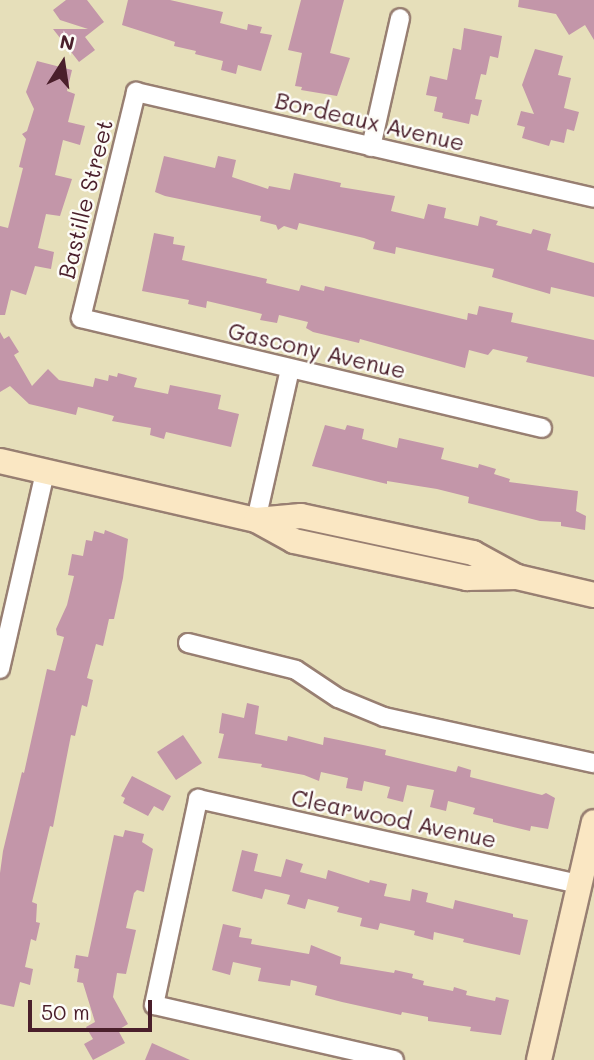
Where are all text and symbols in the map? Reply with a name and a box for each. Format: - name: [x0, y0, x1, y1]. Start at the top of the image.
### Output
- north arrow: [28, 28, 98, 98]
- text: N: [58, 28, 77, 56]
- street label: Bordeaux Avenue: [272, 86, 468, 156]
- street label: Bastille Street: [52, 116, 118, 282]
- street label: Gascony Avenue: [226, 316, 408, 384]
- street label: Clearwood Avenue: [289, 783, 499, 853]
- scale bar: [32, 986, 156, 1030]
- text: 50 m: [41, 998, 90, 1025]

